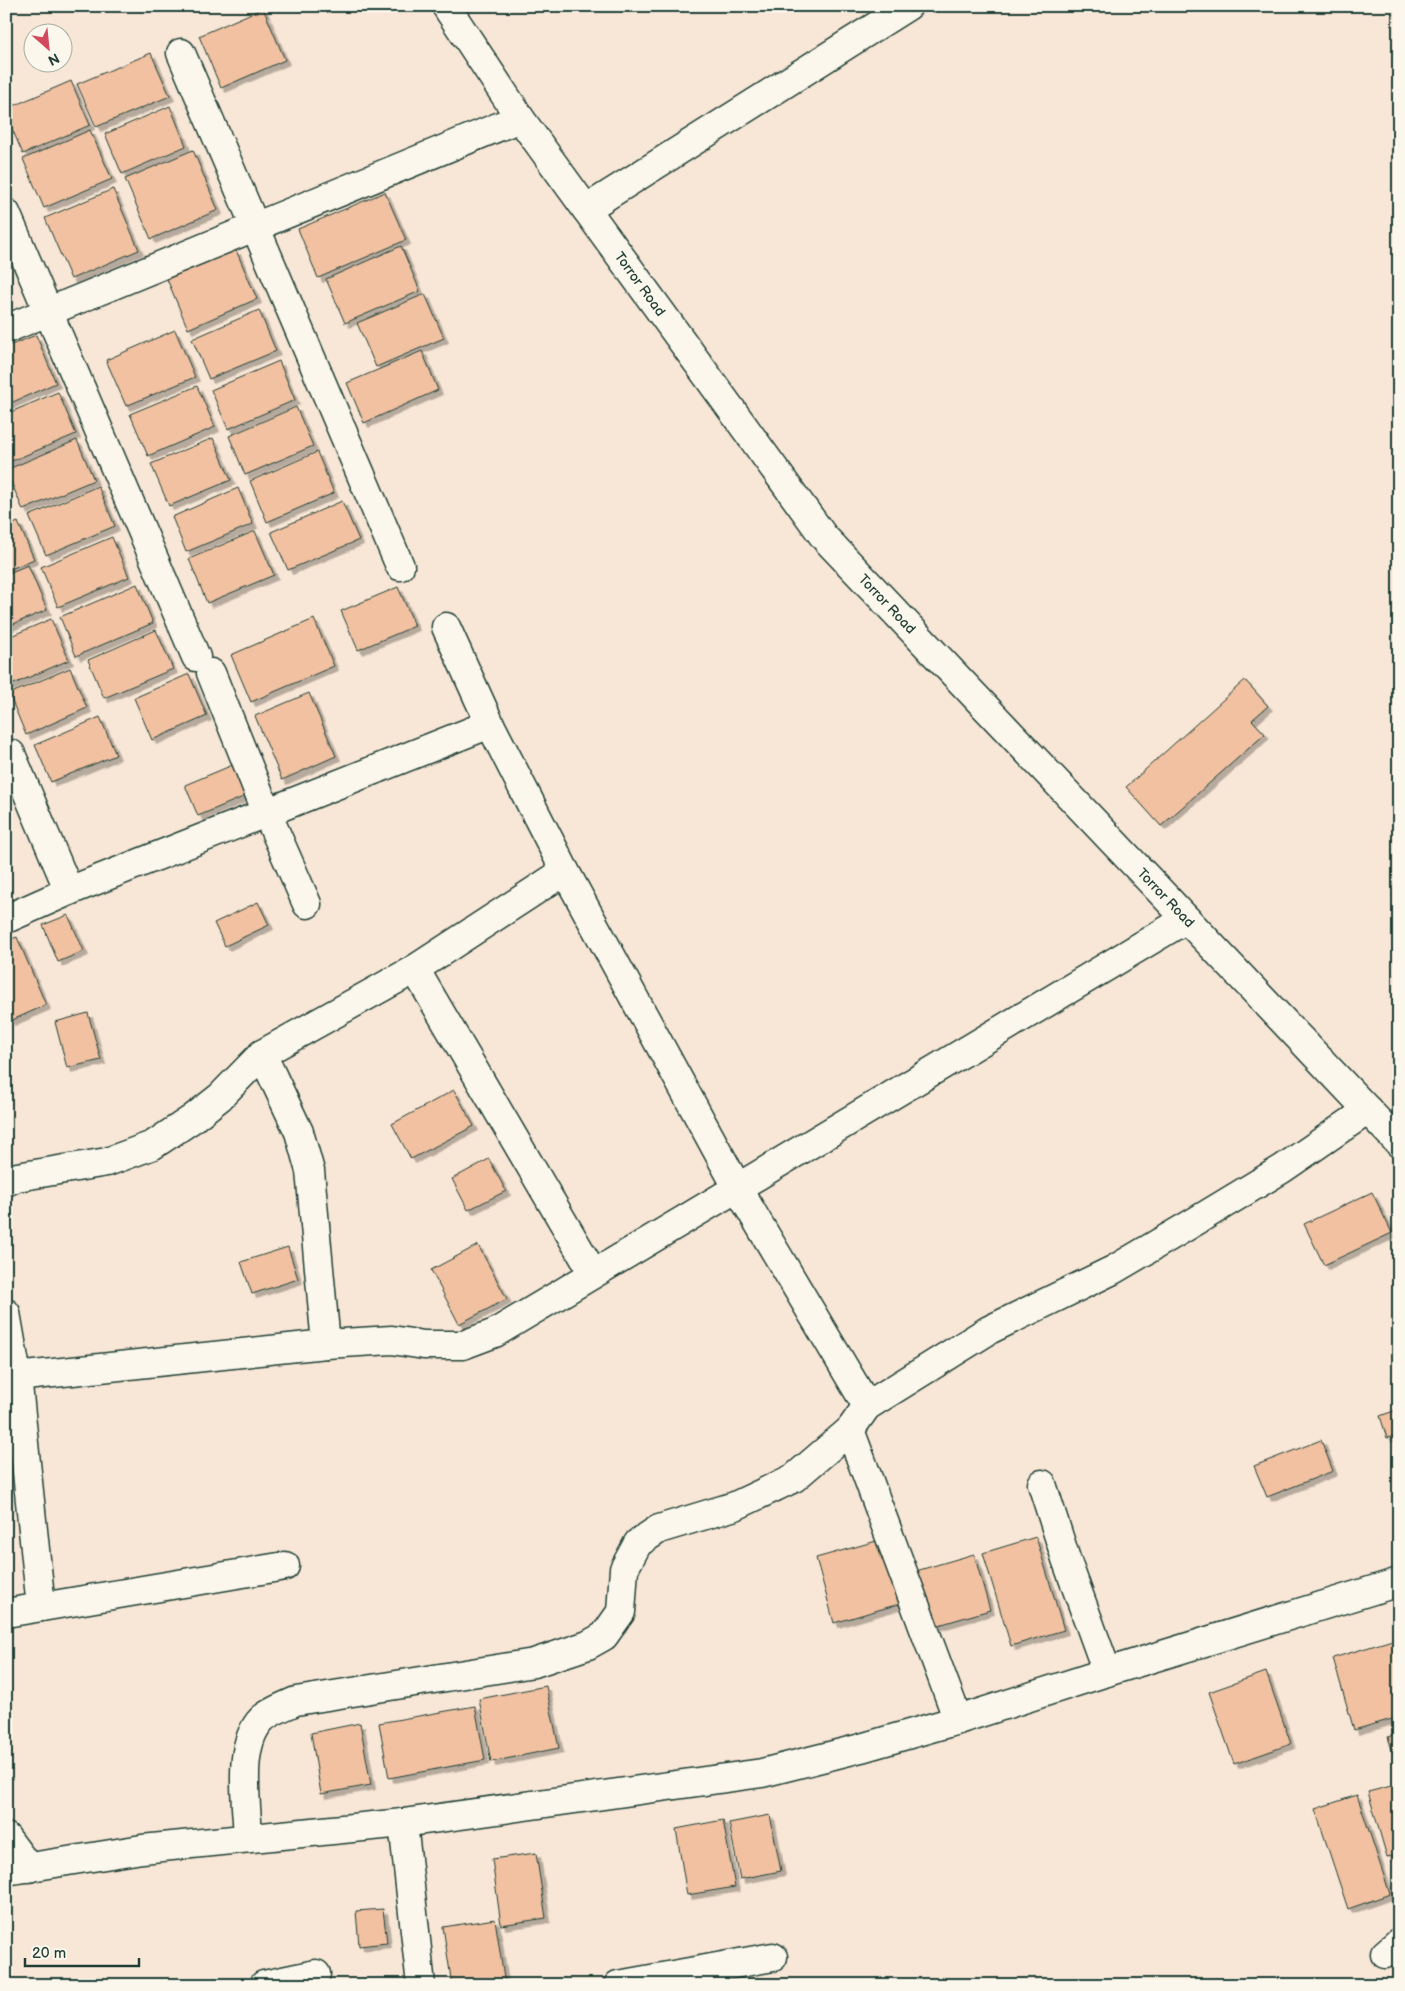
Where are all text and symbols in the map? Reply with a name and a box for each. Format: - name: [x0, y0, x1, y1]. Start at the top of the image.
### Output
- north arrow: [22, 22, 72, 72]
- text: N: [45, 49, 62, 69]
- street label: Torror Road: [611, 249, 669, 320]
- street label: Torror Road: [855, 571, 919, 637]
- street label: Torror Road: [1134, 865, 1198, 931]
- scale bar: [25, 1936, 139, 1968]
- text: 20 m: [32, 1944, 66, 1963]

